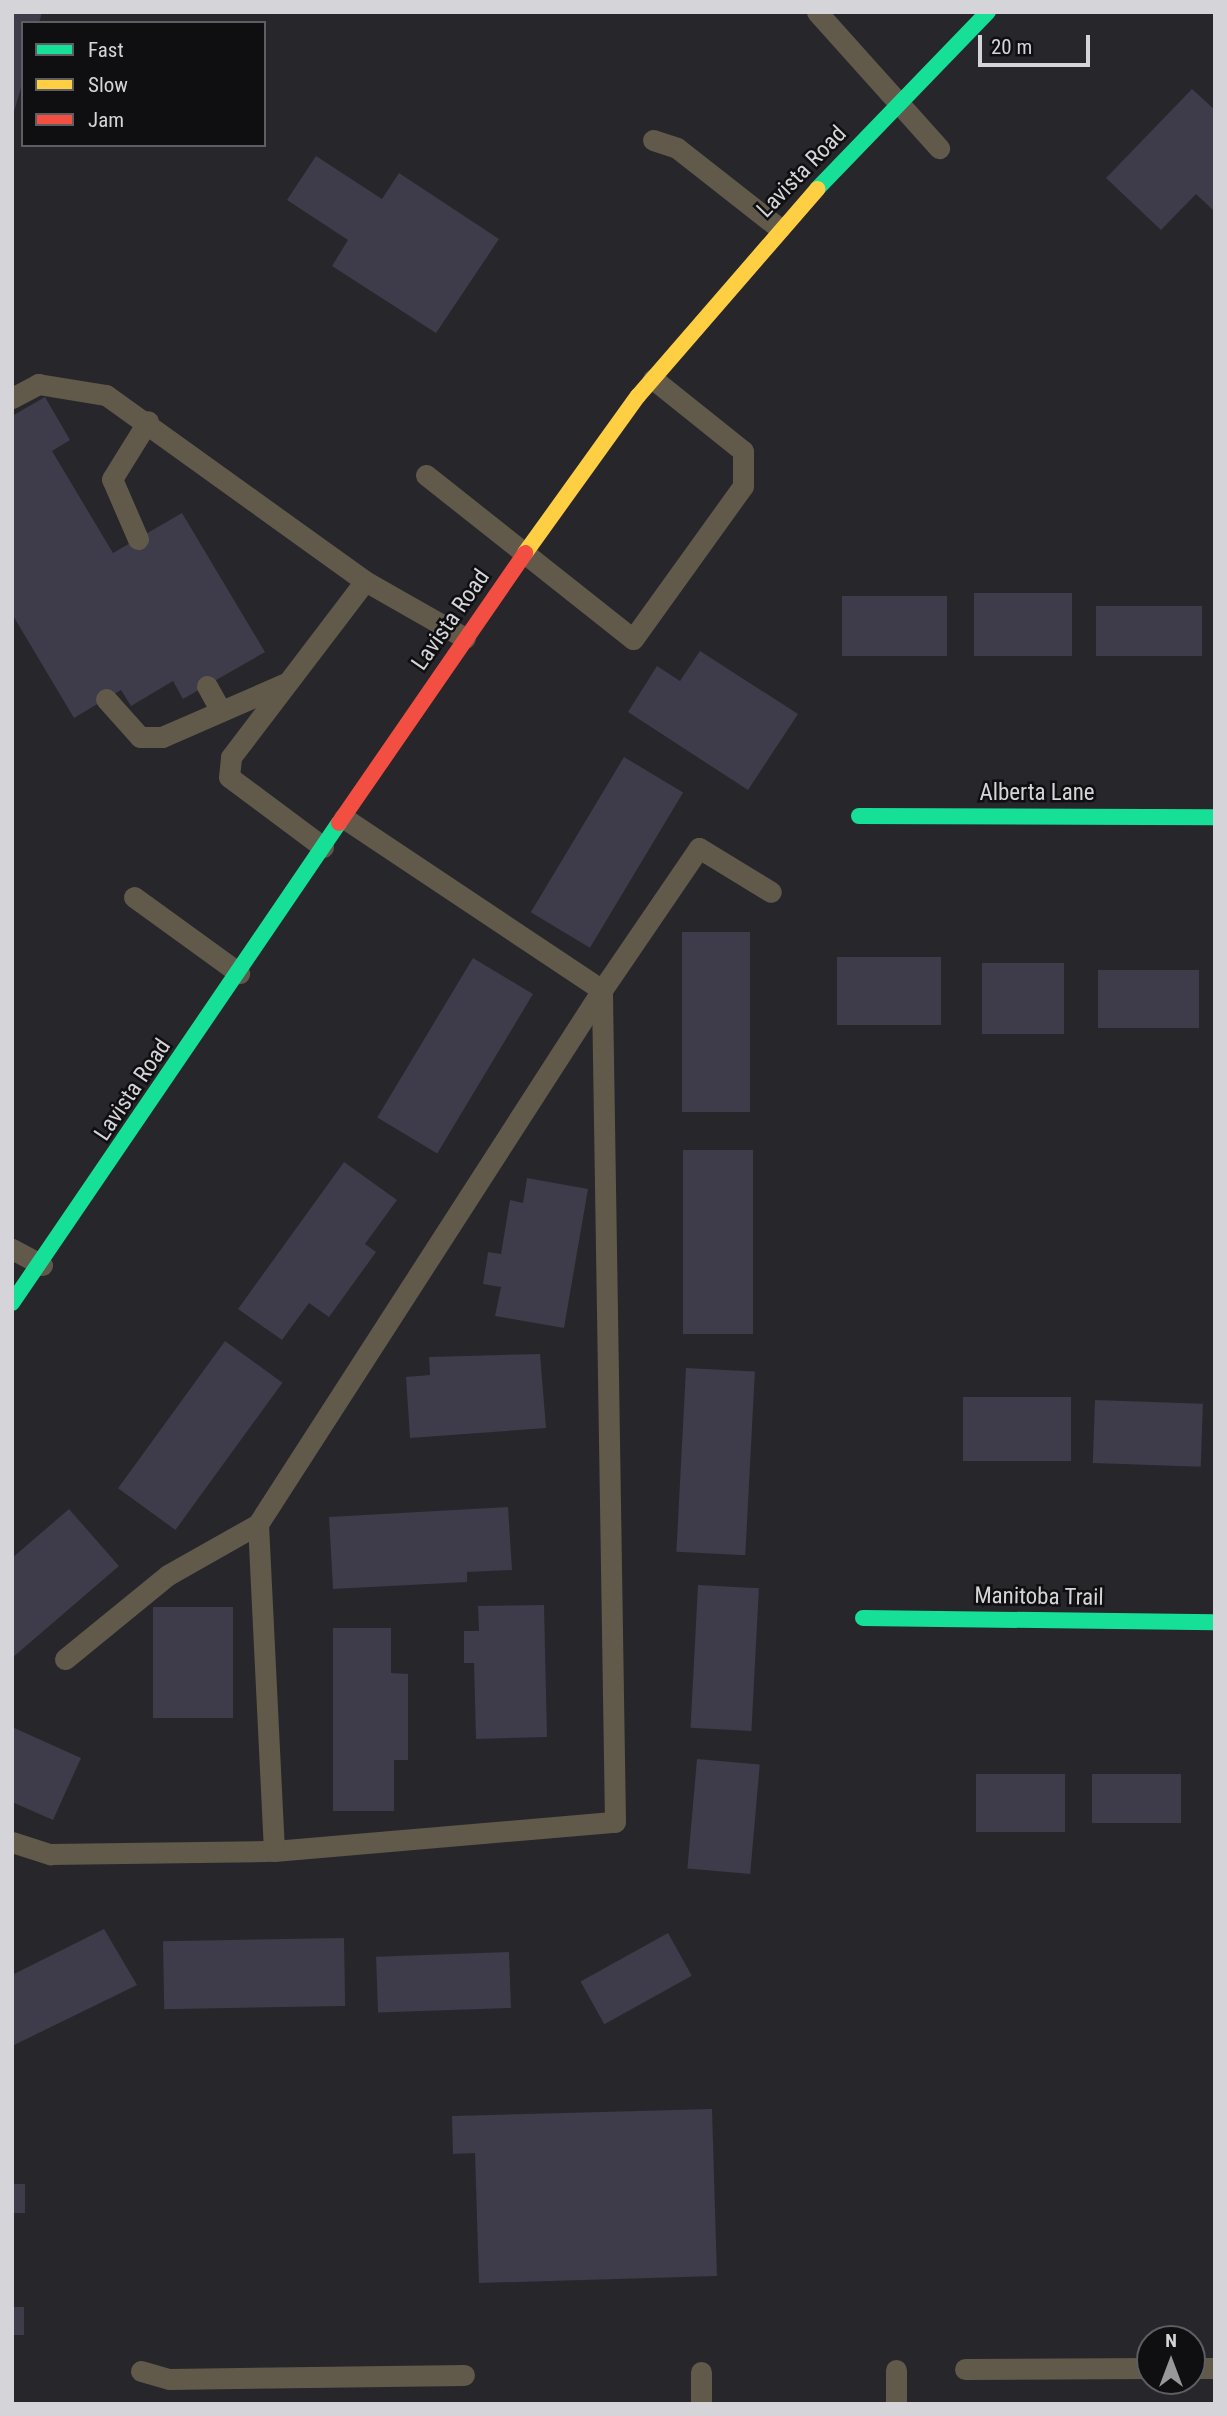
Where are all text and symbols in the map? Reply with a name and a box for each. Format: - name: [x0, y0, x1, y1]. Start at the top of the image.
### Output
- legend: [21, 21, 266, 147]
- scale bar: [982, 21, 1094, 65]
- text: 20 m: [991, 35, 1032, 59]
- text: Fast: [88, 38, 124, 62]
- text: Slow: [88, 73, 128, 97]
- text: Jam: [88, 108, 124, 132]
- street label: Lavista Road: [752, 120, 852, 224]
- street label: Lavista Road: [406, 564, 496, 676]
- street label: Alberta Lane: [979, 779, 1095, 807]
- street label: Lavista Road: [89, 1034, 177, 1146]
- street label: Manitoba Trail: [974, 1582, 1104, 1612]
- north arrow: [1136, 2325, 1206, 2395]
- text: N: [1165, 2329, 1177, 2352]

